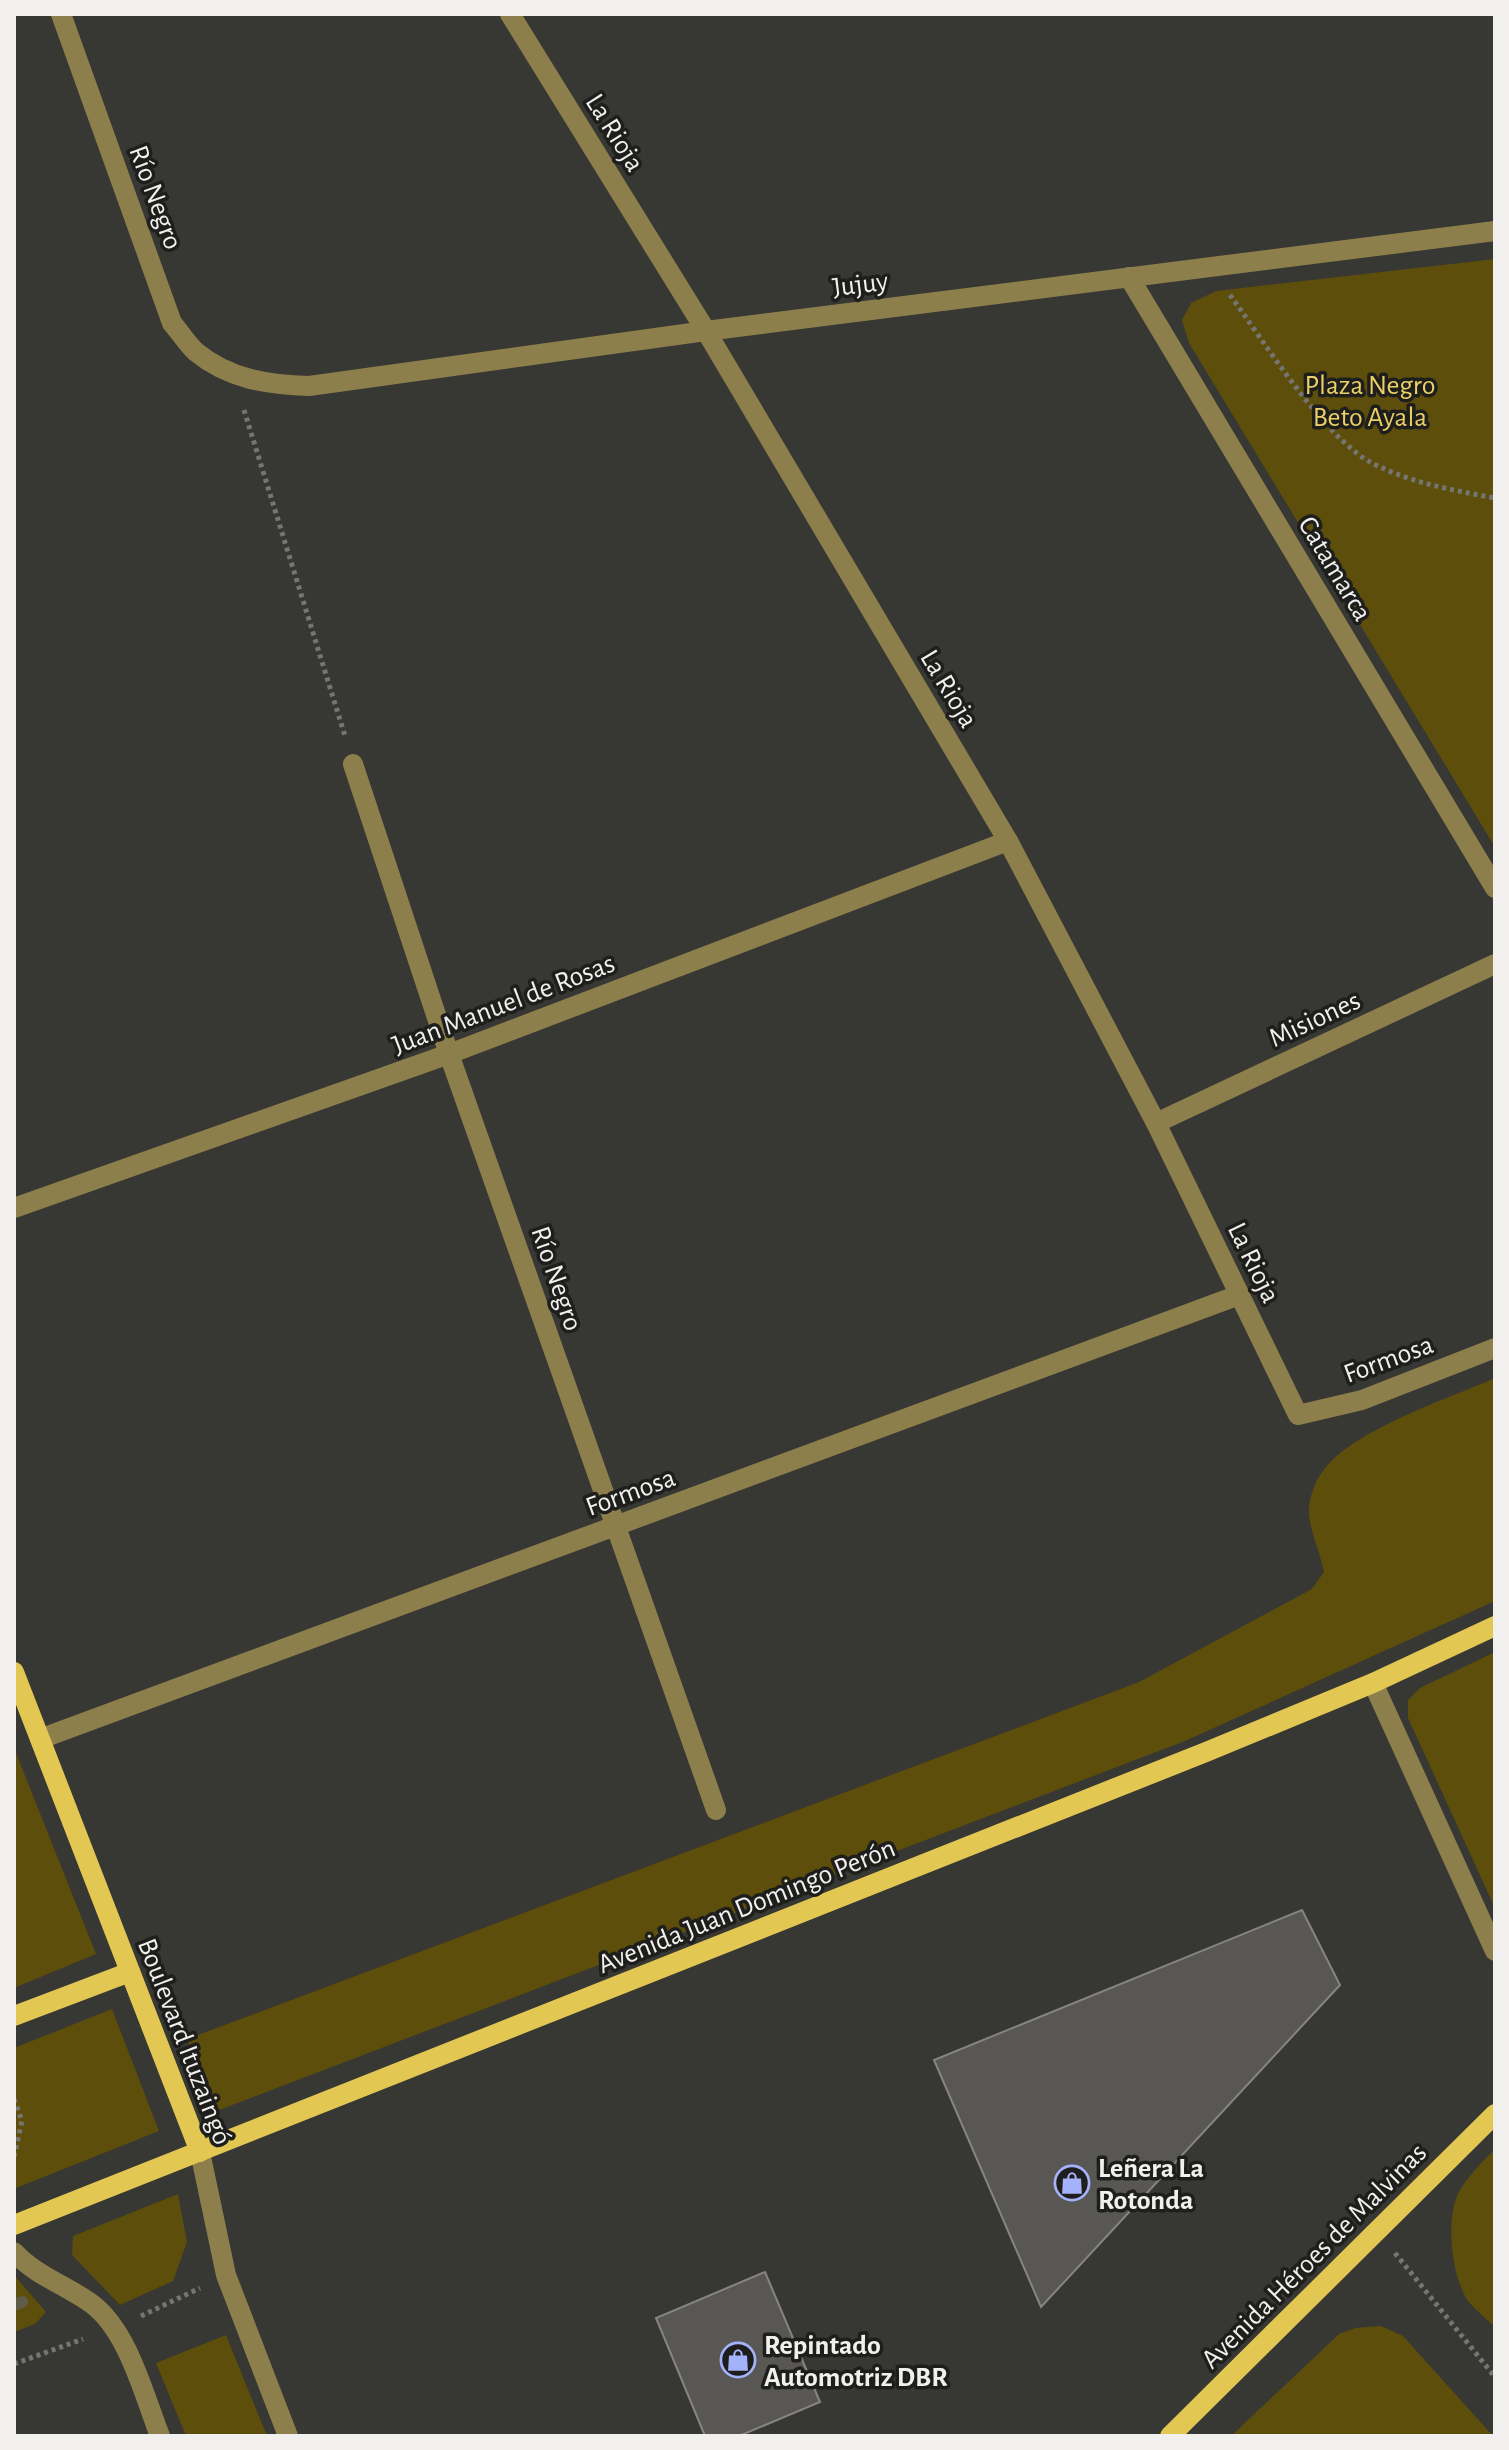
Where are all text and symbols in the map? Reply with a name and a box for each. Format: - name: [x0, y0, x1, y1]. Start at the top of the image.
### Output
- street label: La Rioja: [580, 89, 649, 177]
- street label: Río Negro: [123, 142, 187, 253]
- street label: Jujuy: [831, 268, 890, 302]
- park label: Plaza Negro Beto Ayala: [1304, 372, 1436, 432]
- street label: Catamarca: [1292, 512, 1376, 626]
- street label: La Rioja: [914, 645, 982, 733]
- street label: Juan Manuel de Rosas: [389, 950, 619, 1060]
- street label: Misiones: [1265, 987, 1365, 1053]
- street label: La Rioja: [1222, 1218, 1285, 1308]
- street label: Río Negro: [525, 1223, 587, 1334]
- street label: Formosa: [1340, 1331, 1437, 1389]
- street label: Formosa: [582, 1464, 679, 1522]
- street label: Avenida Juan Domingo Perón: [594, 1834, 899, 1979]
- street label: Boulevard Ituzaingó: [132, 1935, 236, 2149]
- street label: Avenida Héroes de Malvinas: [1197, 2139, 1432, 2374]
- place label: Leñera La Rotonda: [1098, 2155, 1204, 2215]
- shop icon: Leñera La Rotonda: [1053, 2164, 1091, 2202]
- place label: Repintado Automotriz DBR: [764, 2332, 948, 2392]
- shop icon: Repintado Automotriz DBR: [719, 2341, 757, 2379]

